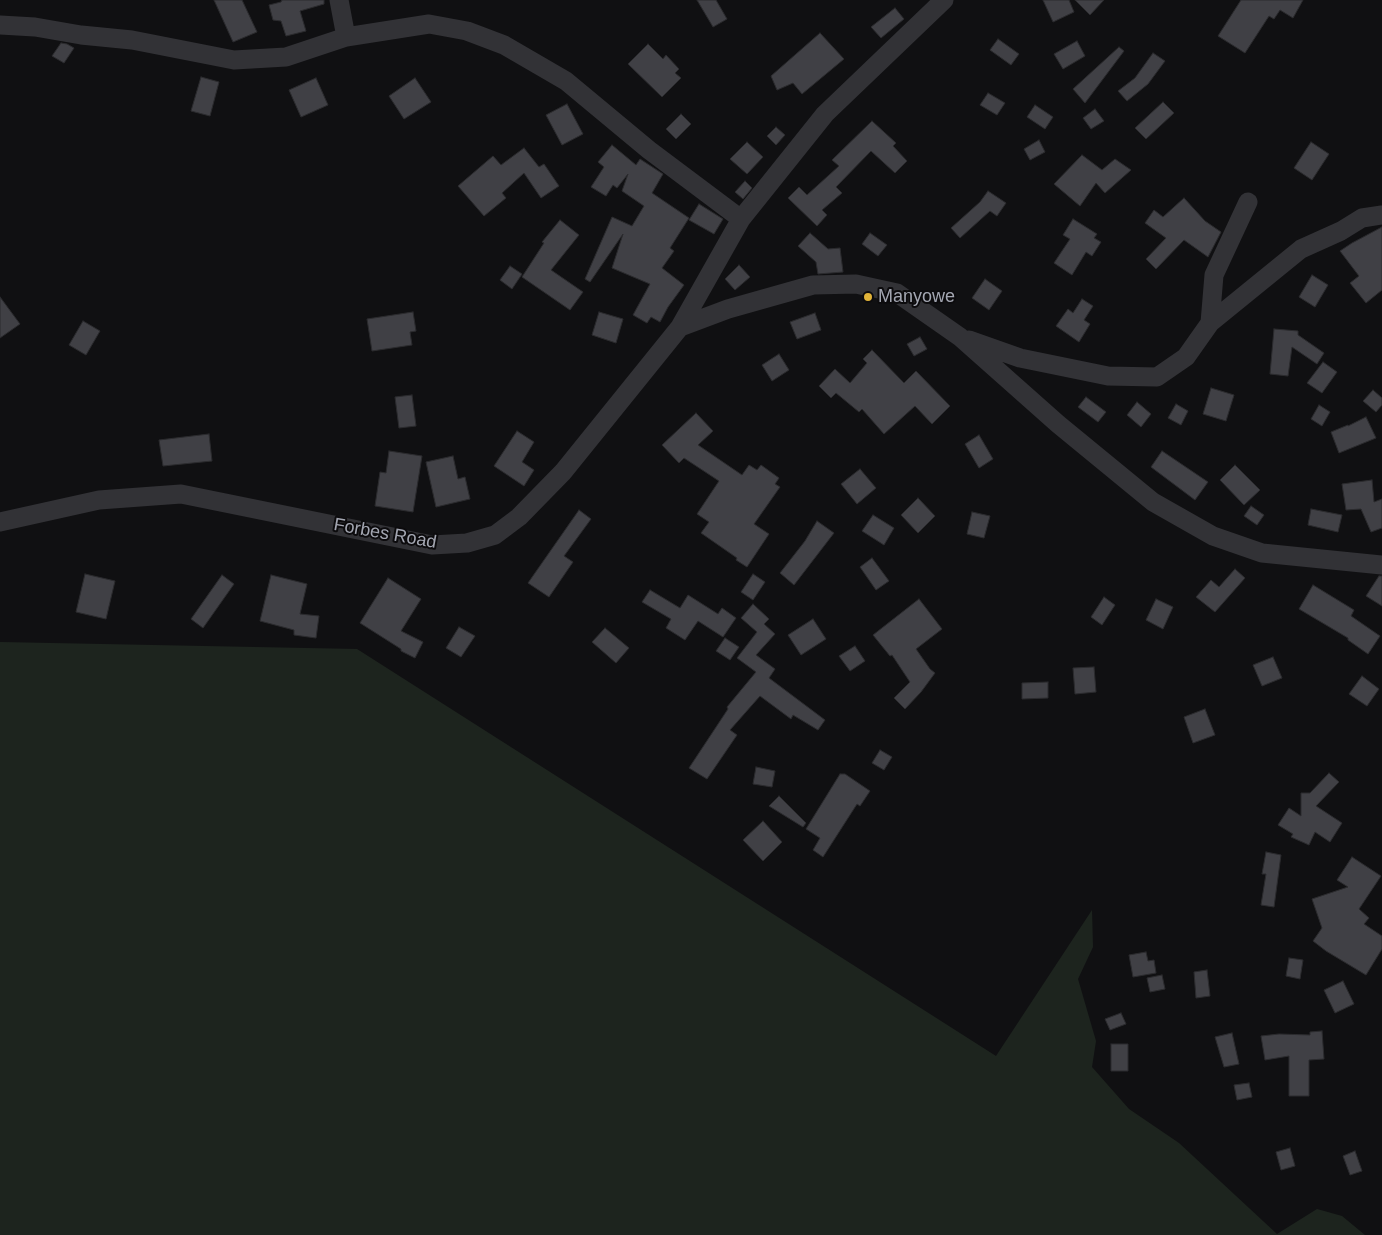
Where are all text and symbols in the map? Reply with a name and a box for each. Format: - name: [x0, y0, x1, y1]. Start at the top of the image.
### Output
- place label: Manyowe: [878, 286, 955, 308]
- marker: Manyowe: [862, 291, 874, 303]
- street label: Forbes Road: [332, 514, 438, 554]

